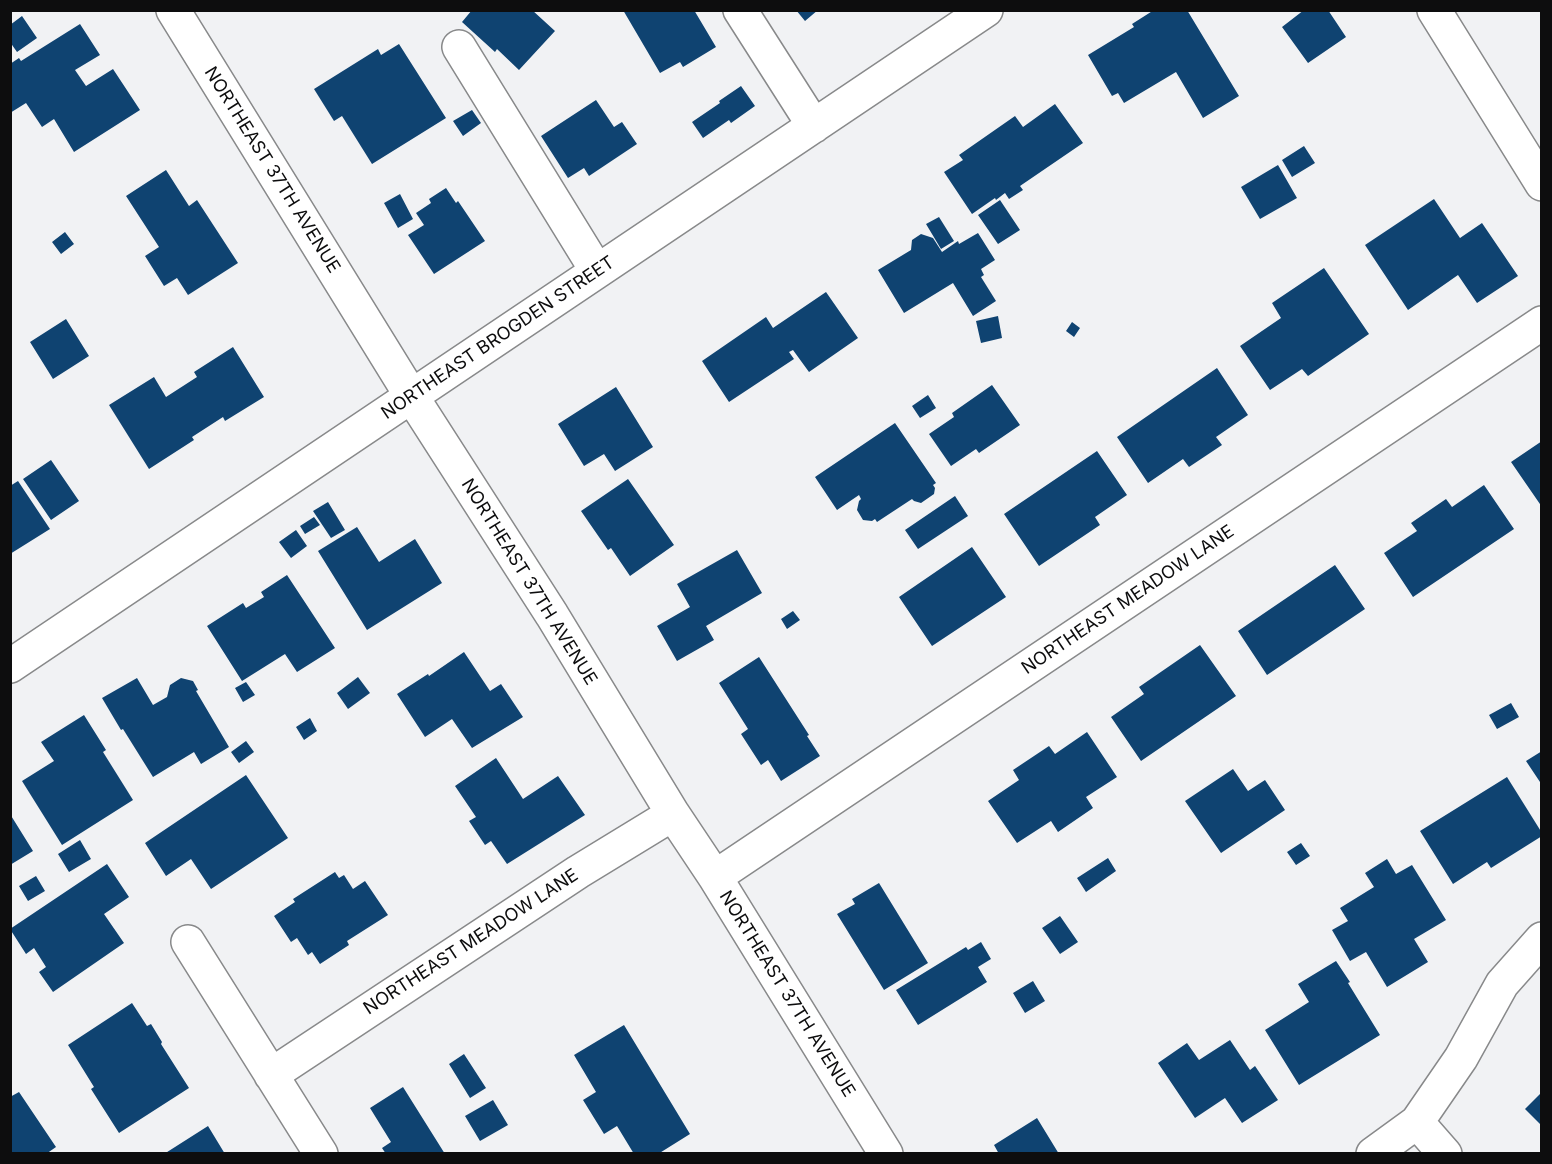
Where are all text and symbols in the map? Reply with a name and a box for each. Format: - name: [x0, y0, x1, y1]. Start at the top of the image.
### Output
- street label: NORTHEAST 37TH AVENUE: [200, 63, 344, 277]
- street label: NORTHEAST BROGDEN STREET: [377, 252, 619, 424]
- street label: NORTHEAST 37TH AVENUE: [457, 475, 601, 689]
- street label: NORTHEAST MEADOW LANE: [1018, 521, 1238, 679]
- street label: NORTHEAST MEADOW LANE: [360, 864, 582, 1020]
- street label: NORTHEAST 37TH AVENUE: [715, 887, 859, 1101]

